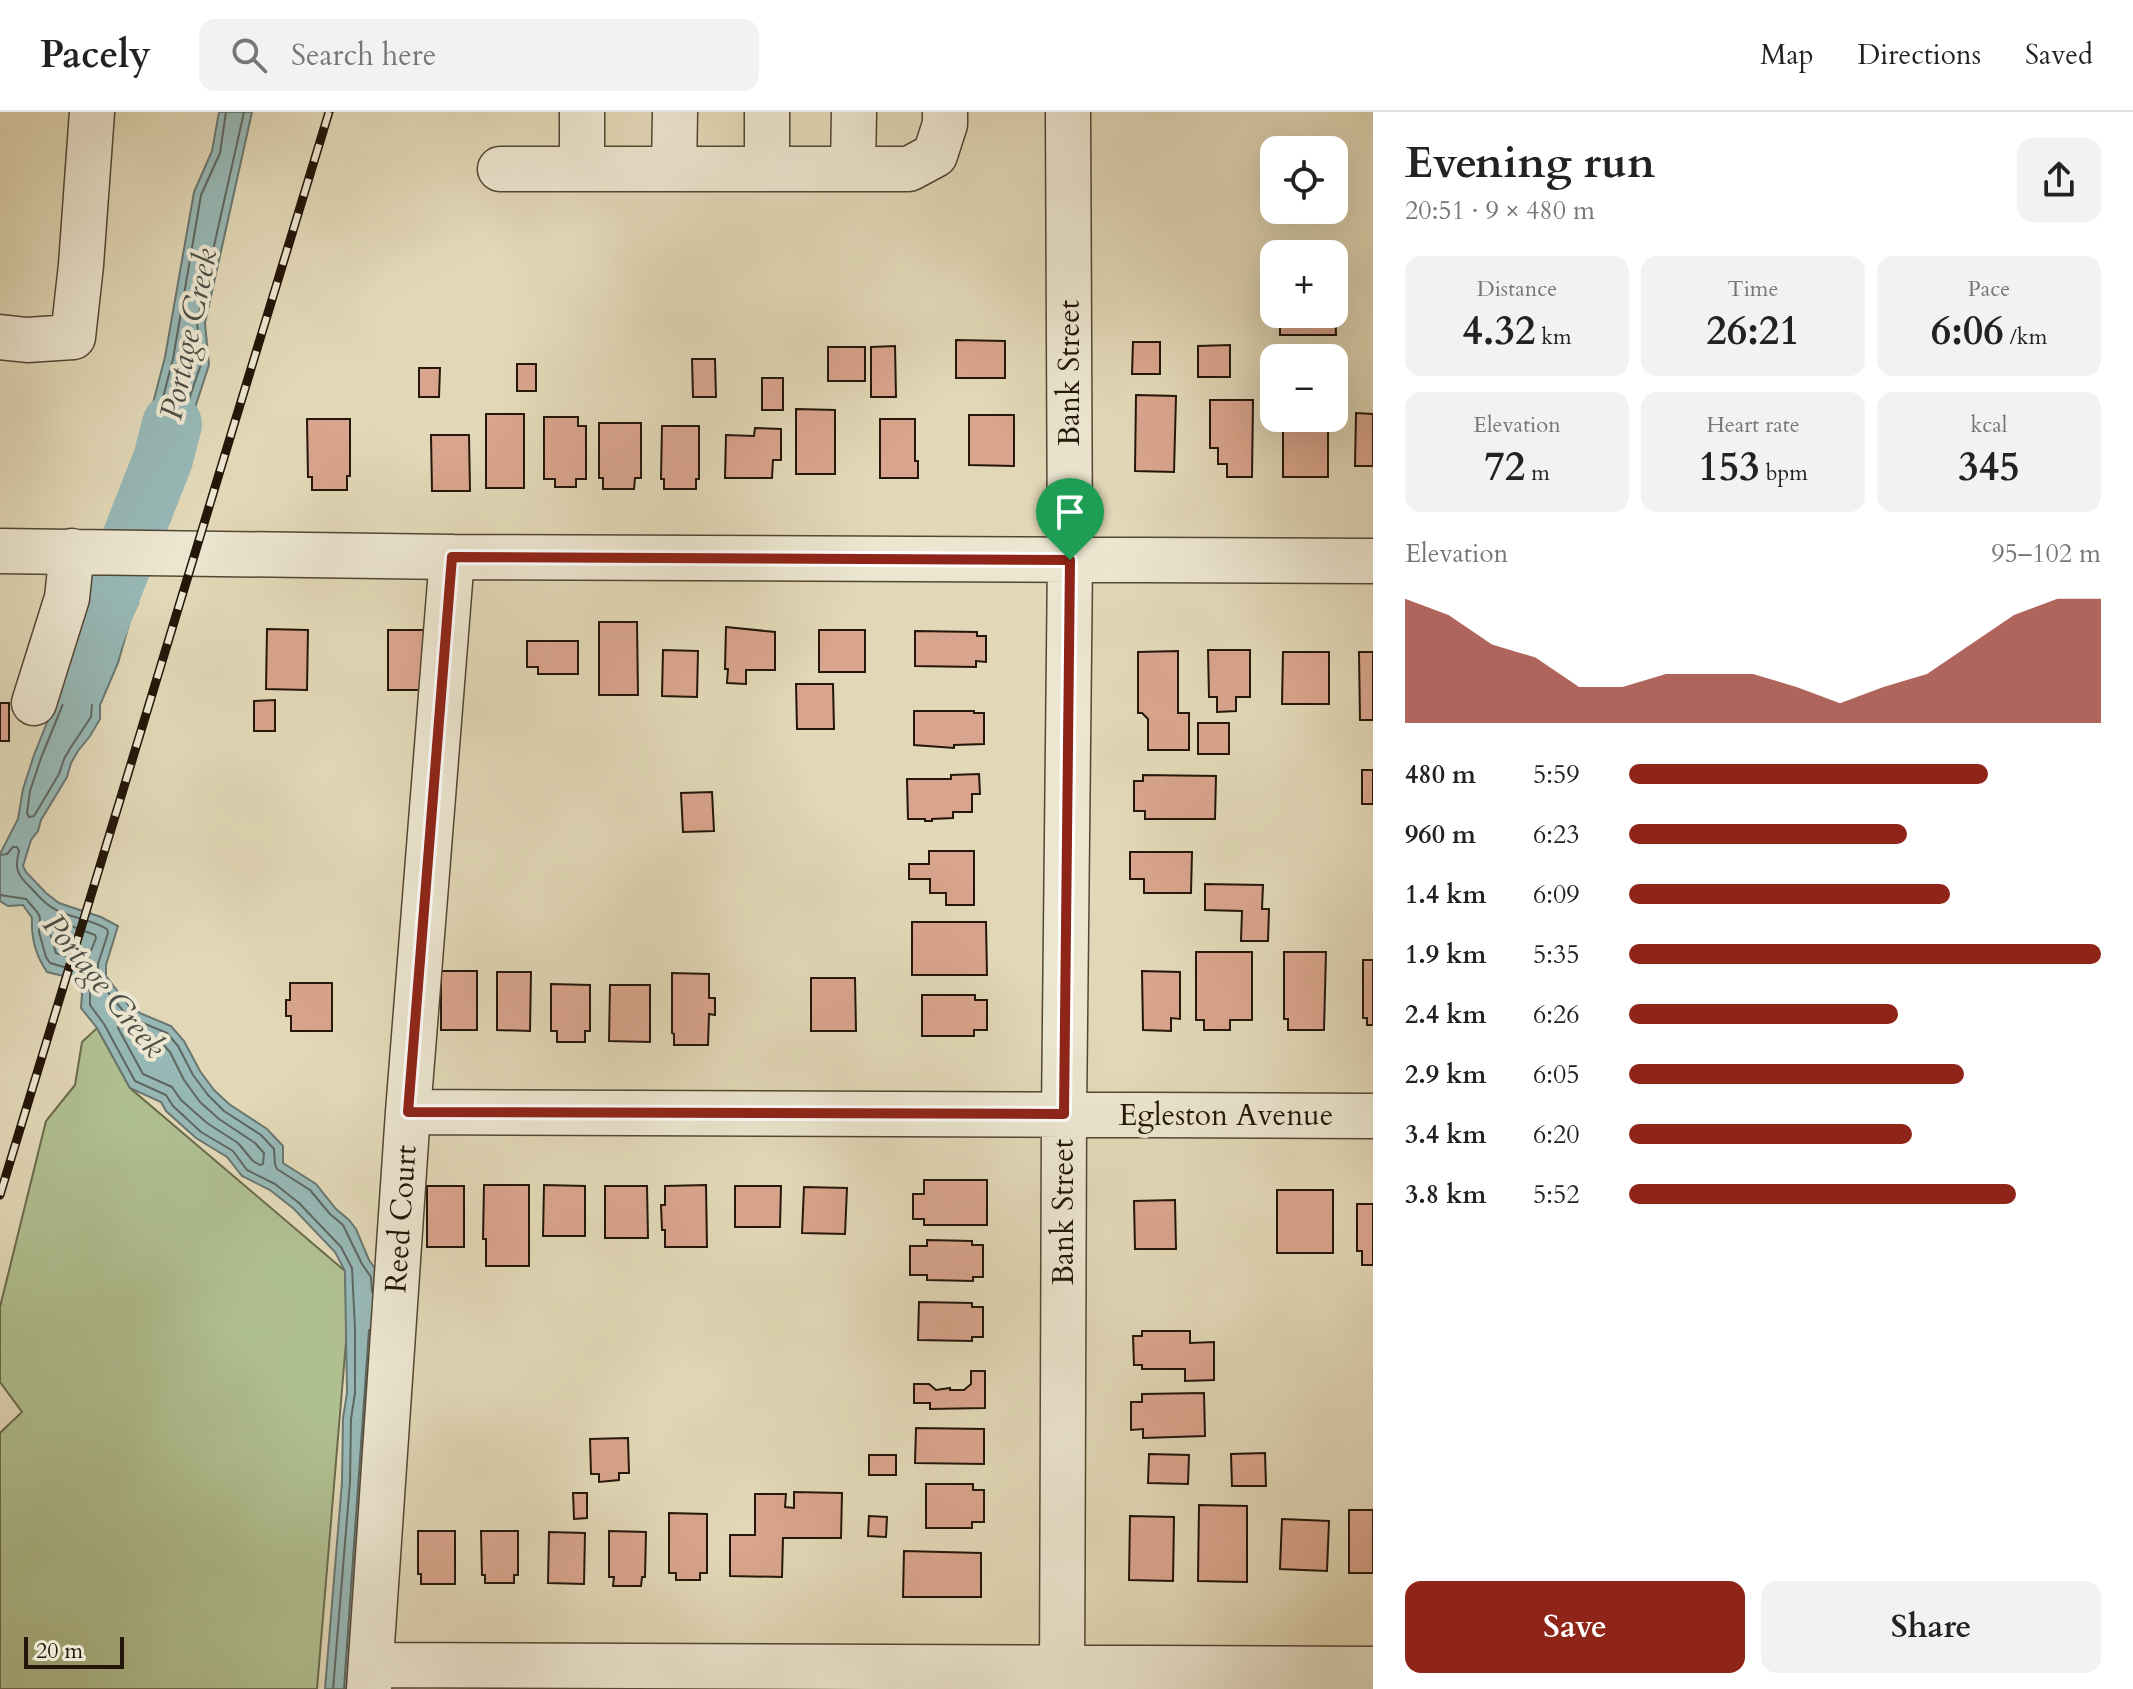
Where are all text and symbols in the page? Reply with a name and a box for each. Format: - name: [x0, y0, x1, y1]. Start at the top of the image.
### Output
- search box: [199, 19, 759, 91]
- text: Pacely: [40, 29, 151, 81]
- icon: search: [227, 33, 271, 77]
- text: Search here: [291, 35, 436, 76]
- text: Map: [1760, 36, 1814, 74]
- text: Directions: [1858, 36, 1981, 74]
- text: Saved: [2025, 36, 2093, 74]
- text: Evening run: [1405, 133, 1655, 193]
- map controls: [1260, 136, 1348, 432]
- button: locate: [1260, 136, 1348, 224]
- button: share: [2017, 138, 2101, 222]
- text: 20:51 · 9 × 480 m: [1405, 193, 1595, 228]
- button: +: [1260, 240, 1348, 328]
- water label: Portage Creek: [149, 244, 229, 424]
- text: Distance: [1477, 274, 1557, 304]
- text: Time: [1728, 274, 1778, 304]
- text: Pace: [1968, 274, 2010, 304]
- street label: Bank Street: [1049, 299, 1090, 446]
- text: 4.32: [1462, 304, 1535, 359]
- text: 26:21: [1706, 304, 1800, 359]
- text: 6:06: [1931, 304, 2004, 359]
- text: km: [1535, 322, 1572, 352]
- text: /km: [2004, 322, 2047, 352]
- button: −: [1260, 344, 1348, 432]
- text: Elevation: [1473, 410, 1561, 440]
- text: Heart rate: [1706, 410, 1800, 440]
- text: kcal: [1971, 410, 2007, 440]
- text: 72: [1484, 440, 1525, 495]
- text: 153: [1698, 440, 1760, 495]
- text: 345: [1958, 440, 2020, 495]
- text: m: [1525, 458, 1550, 488]
- text: bpm: [1760, 458, 1808, 488]
- pin: [1036, 478, 1104, 560]
- icon: arrive: [1048, 490, 1092, 534]
- text: Elevation: [1405, 536, 1508, 571]
- text: 95–102 m: [1991, 536, 2101, 571]
- text: 480 m: [1405, 757, 1476, 792]
- text: 5:59: [1533, 757, 1580, 792]
- text: 960 m: [1405, 817, 1476, 852]
- text: 6:23: [1533, 817, 1580, 852]
- text: 1.4 km: [1405, 877, 1486, 912]
- text: 6:09: [1533, 877, 1580, 912]
- water label: Portage Creek: [32, 905, 176, 1068]
- text: 1.9 km: [1405, 937, 1486, 972]
- text: 5:35: [1533, 937, 1580, 972]
- text: 2.4 km: [1405, 997, 1486, 1032]
- text: 6:26: [1533, 997, 1580, 1032]
- text: 2.9 km: [1405, 1057, 1486, 1092]
- text: 6:05: [1533, 1057, 1580, 1092]
- street label: Egleston Avenue: [1119, 1095, 1333, 1136]
- text: 3.4 km: [1405, 1117, 1486, 1152]
- text: 6:20: [1533, 1117, 1580, 1152]
- street label: Bank Street: [1043, 1138, 1084, 1285]
- street label: Reed Court: [375, 1143, 427, 1294]
- text: 3.8 km: [1405, 1177, 1486, 1212]
- text: 5:52: [1533, 1177, 1580, 1212]
- button: Save: [1405, 1581, 1745, 1673]
- button: Share: [1761, 1581, 2101, 1673]
- scale bar: [24, 1633, 124, 1669]
- text: 20 m: [36, 1636, 83, 1666]

